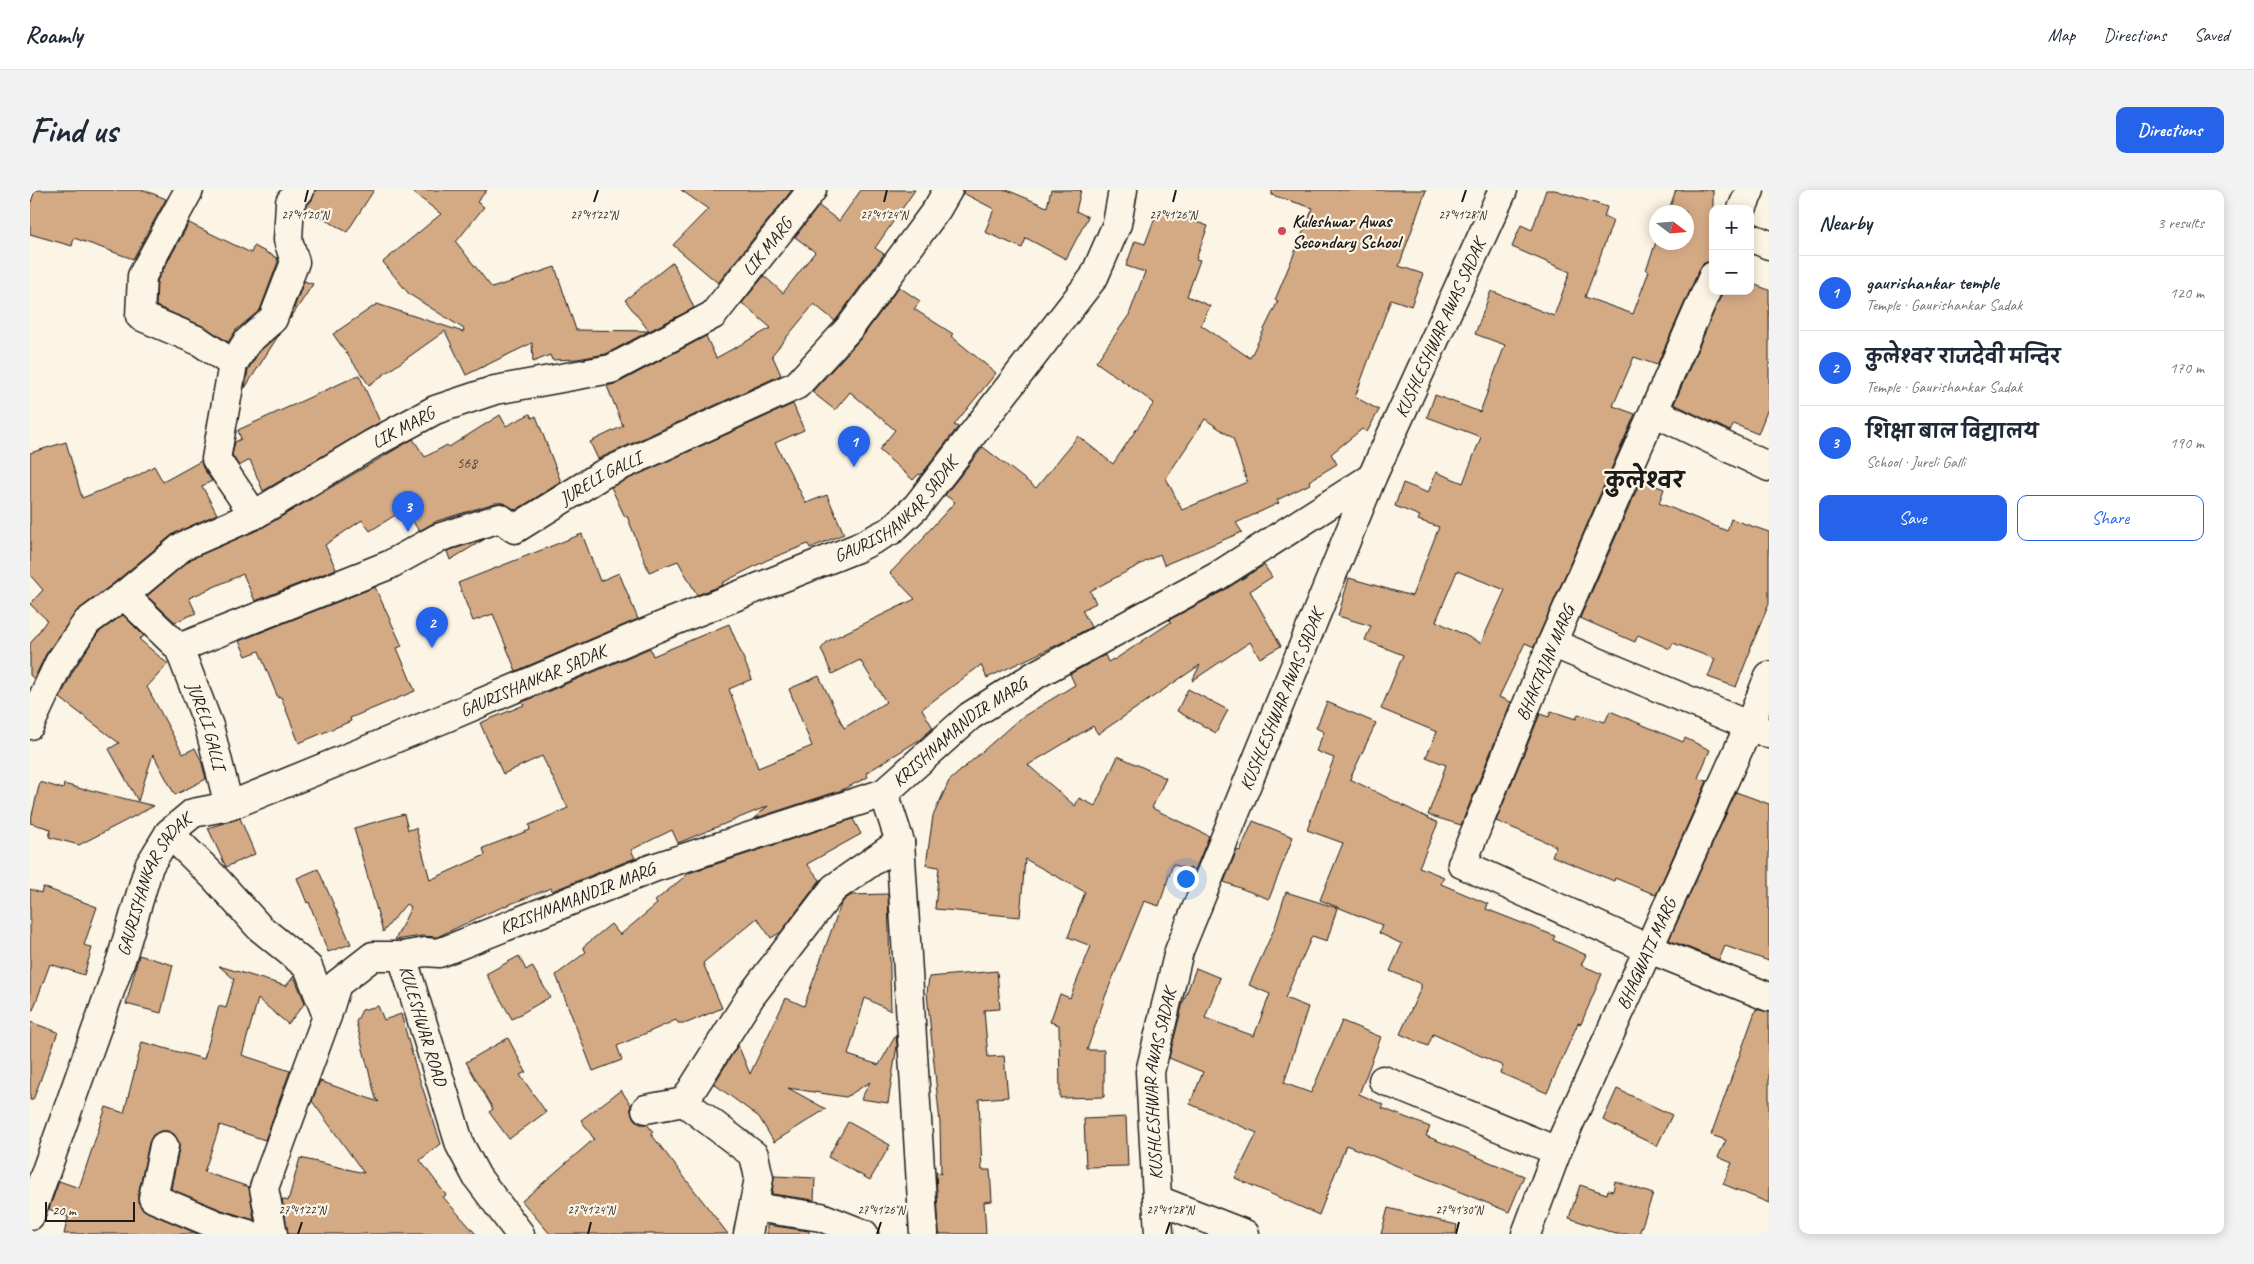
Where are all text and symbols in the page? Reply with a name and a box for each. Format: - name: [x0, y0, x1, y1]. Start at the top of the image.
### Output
- text: Roamly: [25, 20, 82, 50]
- text: Map: [2048, 24, 2075, 46]
- text: Directions: [2103, 24, 2166, 46]
- text: Saved: [2194, 24, 2229, 46]
- button: Directions: [2116, 107, 2224, 153]
- text: Find us: [30, 108, 117, 153]
- north arrow: [1649, 205, 1694, 250]
- map controls: [1709, 205, 1754, 295]
- button: +: [1709, 205, 1754, 250]
- text: 27°41'20"N: [281, 207, 330, 223]
- text: 27°41'22"N: [570, 207, 619, 223]
- text: 27°41'24"N: [860, 207, 909, 223]
- text: 27°41'26"N: [1149, 207, 1198, 223]
- text: 27°41'28"N: [1438, 207, 1487, 223]
- place label: Kuleshwar Awas Secondary School: [1292, 210, 1404, 253]
- text: Nearby: [1819, 210, 1872, 236]
- street label: LIK MARG: [737, 212, 798, 280]
- text: 3 results: [2157, 213, 2204, 233]
- marker: Kuleshwar Awas Secondary School: [1276, 225, 1288, 237]
- street label: KUSHLESHWAR AWAS SADAK: [1390, 232, 1492, 421]
- button: −: [1709, 250, 1754, 295]
- text: gaurishankar temple: [1866, 271, 1999, 295]
- text: 1: [1831, 283, 1839, 303]
- text: 120 m: [2170, 283, 2204, 303]
- text: Temple · Gaurishankar Sadak: [1866, 295, 2022, 315]
- text: कुलेश्वर राजदेवी मन्दिर: [1866, 345, 2060, 369]
- text: 2: [1831, 358, 1839, 378]
- text: 170 m: [2170, 358, 2204, 378]
- text: Temple · Gaurishankar Sadak: [1866, 377, 2022, 397]
- street label: LIK MARG: [368, 401, 440, 453]
- text: शिक्षा बाल विद्यालय: [1866, 420, 2038, 444]
- pin: 1: [838, 426, 870, 467]
- text: 3: [1831, 433, 1839, 453]
- text: 190 m: [2170, 433, 2204, 453]
- street label: JURELI GALLI: [554, 445, 648, 510]
- street label: GAURISHANKAR SADAK: [831, 449, 964, 567]
- text: School · Jureli Galli: [1866, 452, 1965, 472]
- house number: 568: [457, 454, 478, 473]
- district label: कुलेश्वर: [1604, 462, 1686, 497]
- pin: 3: [392, 491, 424, 532]
- button: Save: [1819, 495, 2007, 541]
- button: Share: [2017, 495, 2204, 541]
- street label: BHAKTAJAN MARG: [1511, 599, 1580, 724]
- street label: KUSHLESHWAR AWAS SADAK: [1235, 602, 1330, 793]
- pin: 2: [416, 607, 448, 648]
- street label: GAURISHANKAR SADAK: [457, 638, 613, 722]
- street label: KRISHNAMANDIR MARG: [888, 671, 1033, 791]
- street label: JURELI GALLI: [182, 678, 231, 775]
- street label: GAURISHANKAR SADAK: [112, 806, 198, 958]
- street label: KRISHNAMANDIR MARG: [496, 856, 661, 939]
- your location: [1173, 866, 1199, 892]
- street label: BHAGWATI MARG: [1612, 893, 1682, 1013]
- street label: KULESHWAR ROAD: [395, 963, 453, 1090]
- street label: KUSHLESHWAR AWAS SADAK: [1139, 982, 1182, 1180]
- scale bar: [45, 1199, 135, 1222]
- text: 20 m: [52, 1202, 76, 1219]
- text: 27°41'22"N: [278, 1202, 327, 1218]
- text: 27°41'24"N: [567, 1202, 616, 1218]
- text: 27°41'26"N: [857, 1202, 906, 1218]
- text: 27°41'28"N: [1146, 1202, 1195, 1218]
- text: 27°41'30"N: [1435, 1202, 1484, 1218]

